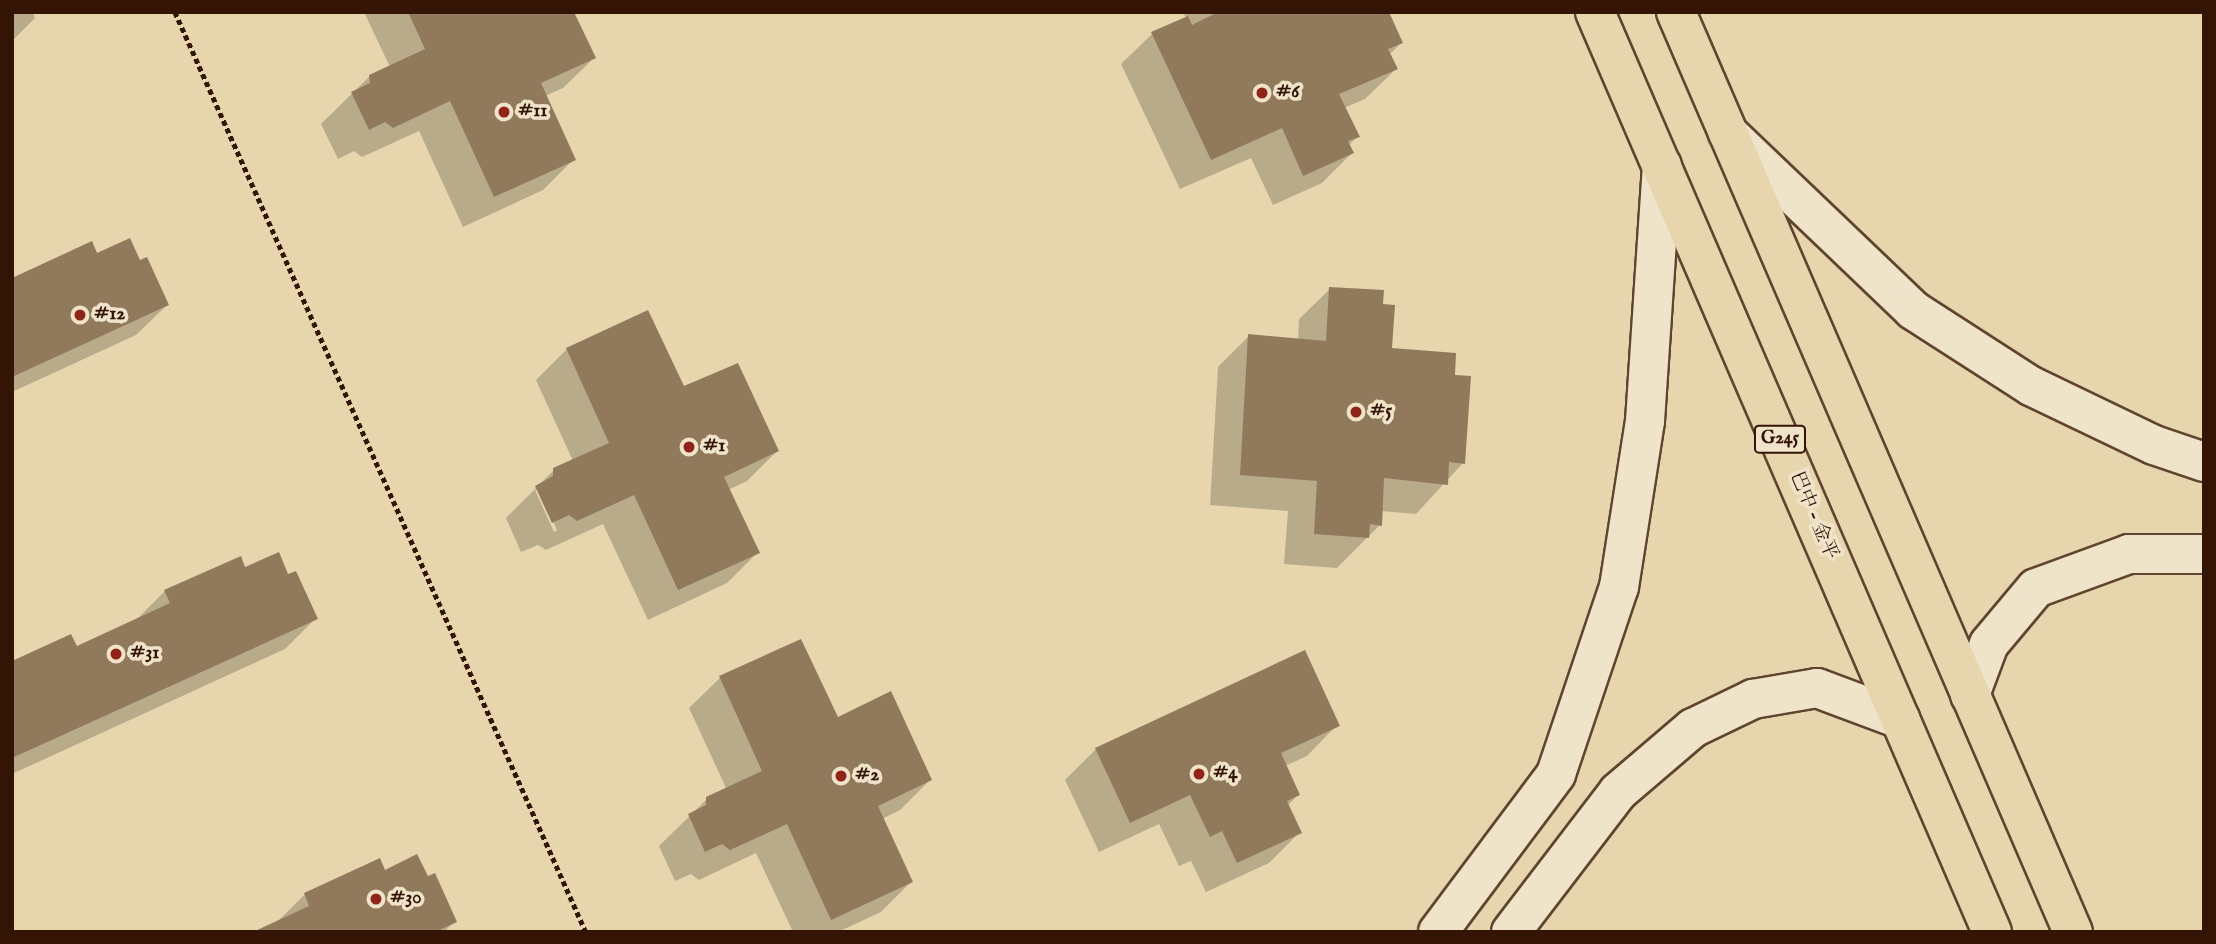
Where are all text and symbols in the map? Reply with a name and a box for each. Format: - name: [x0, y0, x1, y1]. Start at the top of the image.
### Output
- place label: #6: [1276, 82, 1299, 104]
- marker: #6: [1254, 85, 1270, 101]
- place label: #11: [518, 101, 547, 123]
- marker: #11: [496, 104, 512, 120]
- place label: #12: [94, 304, 125, 326]
- marker: #12: [72, 307, 88, 323]
- place label: #5: [1370, 401, 1392, 423]
- marker: #5: [1348, 404, 1364, 420]
- road number: G245: [1754, 424, 1806, 454]
- place label: #1: [703, 436, 725, 458]
- marker: #1: [681, 439, 697, 455]
- street label: 巴中 - 金平: [1784, 469, 1842, 563]
- place label: #31: [130, 643, 159, 665]
- marker: #31: [108, 646, 124, 662]
- place label: #4: [1213, 763, 1238, 785]
- place label: #2: [855, 765, 879, 787]
- marker: #4: [1191, 766, 1207, 782]
- marker: #2: [833, 768, 849, 784]
- place label: #30: [390, 888, 422, 910]
- marker: #30: [368, 891, 384, 907]

